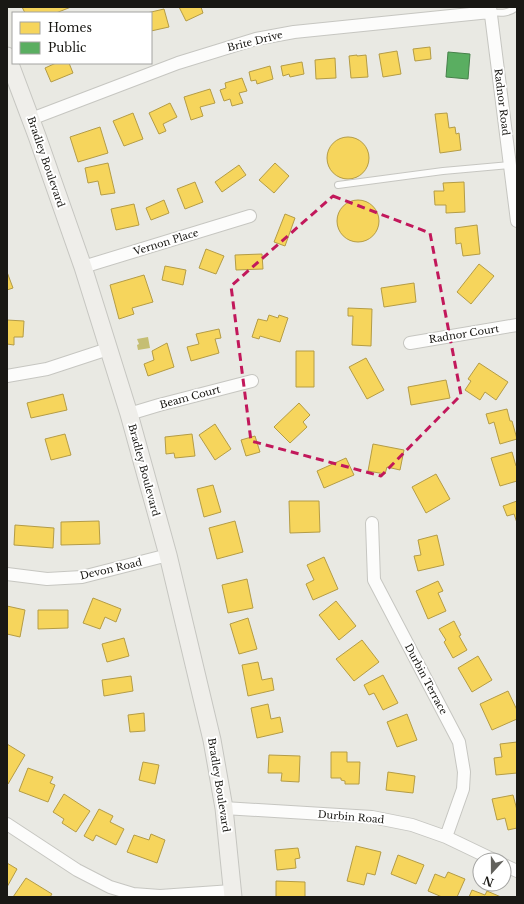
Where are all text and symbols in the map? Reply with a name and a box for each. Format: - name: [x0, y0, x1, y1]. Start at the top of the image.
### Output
- legend: [12, 12, 152, 64]
- text: Homes: [48, 20, 92, 35]
- street label: Brite Drive: [226, 28, 284, 54]
- text: Public: [48, 40, 87, 55]
- street label: Radnor Road: [491, 68, 513, 137]
- street label: Bradley Boulevard: [24, 115, 68, 209]
- street label: Vernon Place: [131, 226, 200, 258]
- street label: Radnor Court: [428, 322, 500, 346]
- street label: Beam Court: [158, 383, 222, 411]
- street label: Bradley Boulevard: [125, 422, 163, 518]
- street label: Devon Road: [79, 555, 144, 582]
- street label: Durbin Terrace: [402, 641, 450, 717]
- street label: Bradley Boulevard: [205, 737, 233, 833]
- street label: Durbin Road: [317, 808, 385, 826]
- north arrow: [472, 852, 512, 892]
- text: N: [480, 873, 496, 890]

